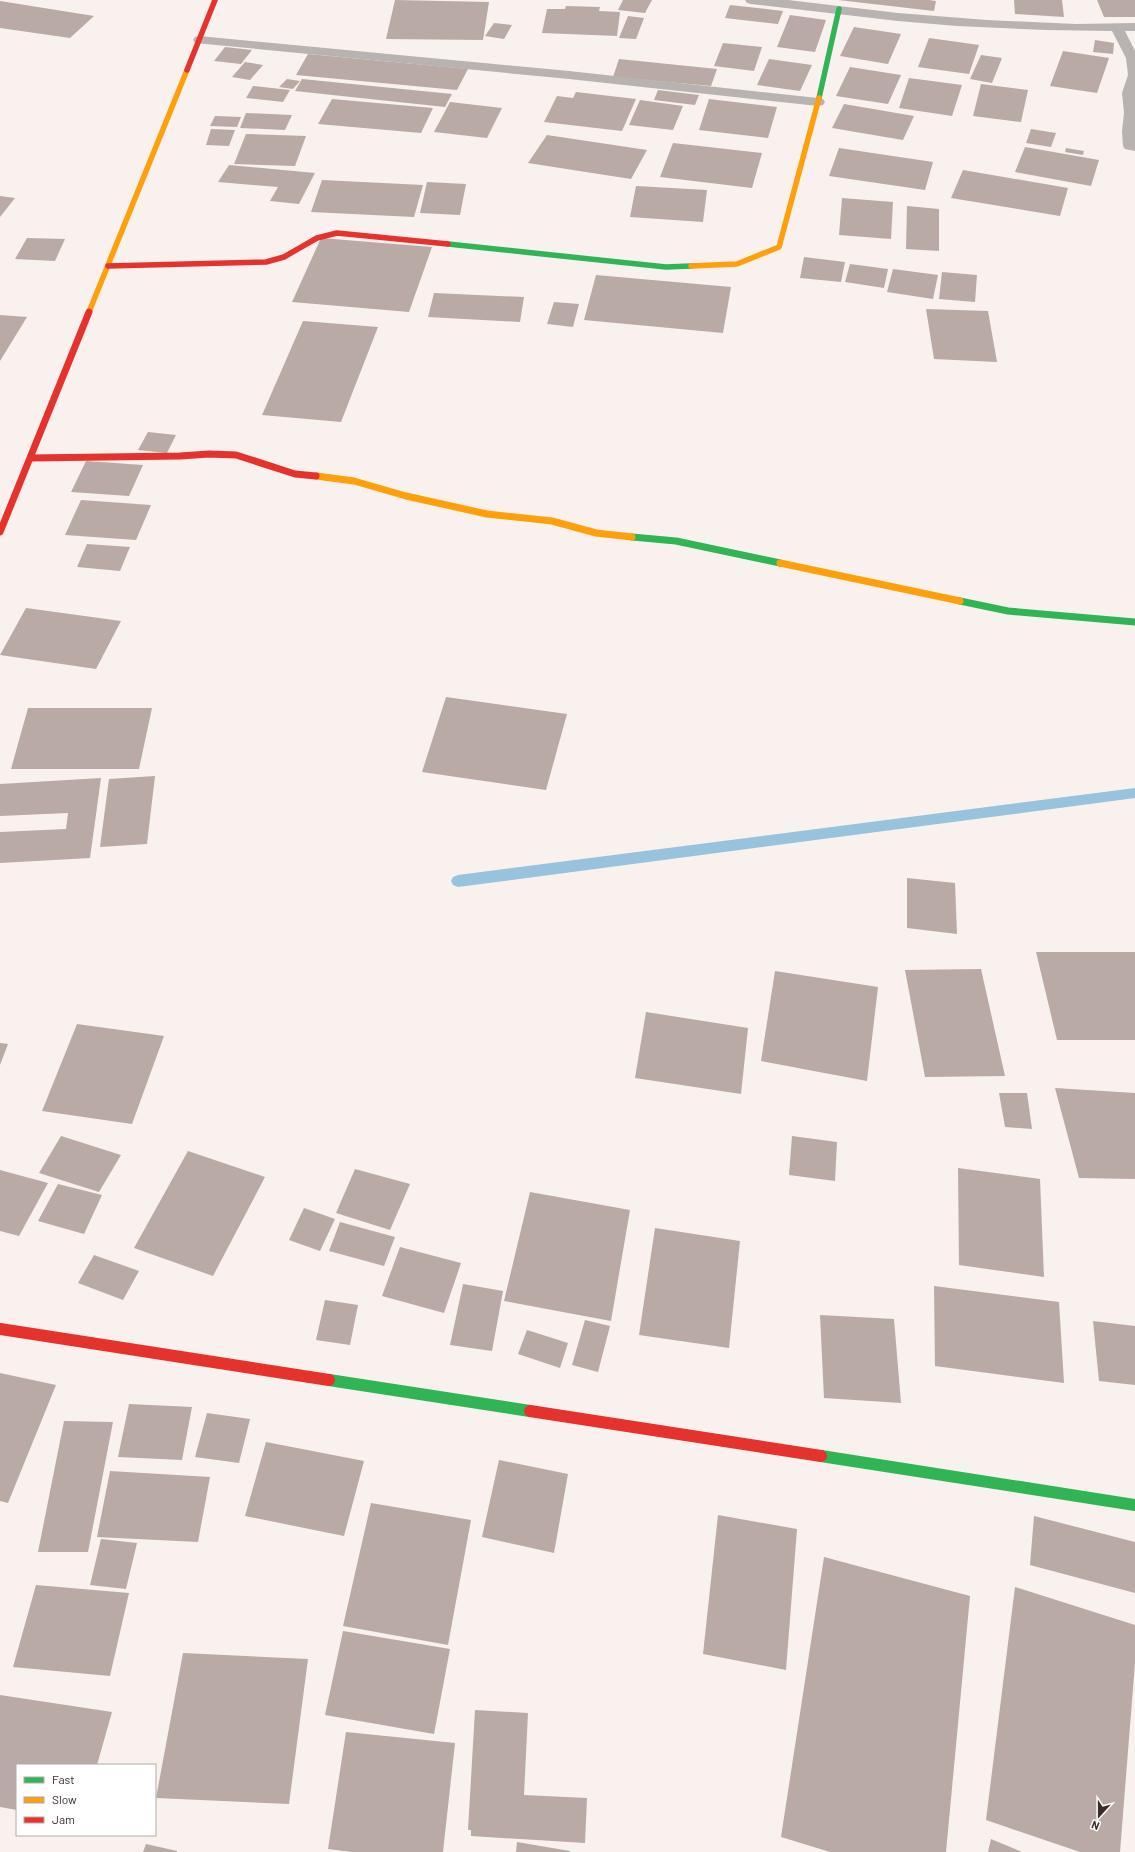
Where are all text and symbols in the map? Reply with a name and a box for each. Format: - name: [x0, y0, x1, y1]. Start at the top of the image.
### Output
- legend: [16, 1764, 156, 1836]
- text: Fast: [52, 1772, 75, 1786]
- text: Slow: [52, 1792, 77, 1806]
- north arrow: [1079, 1796, 1119, 1836]
- text: Jam: [52, 1812, 75, 1826]
- text: N: [1089, 1818, 1101, 1833]

